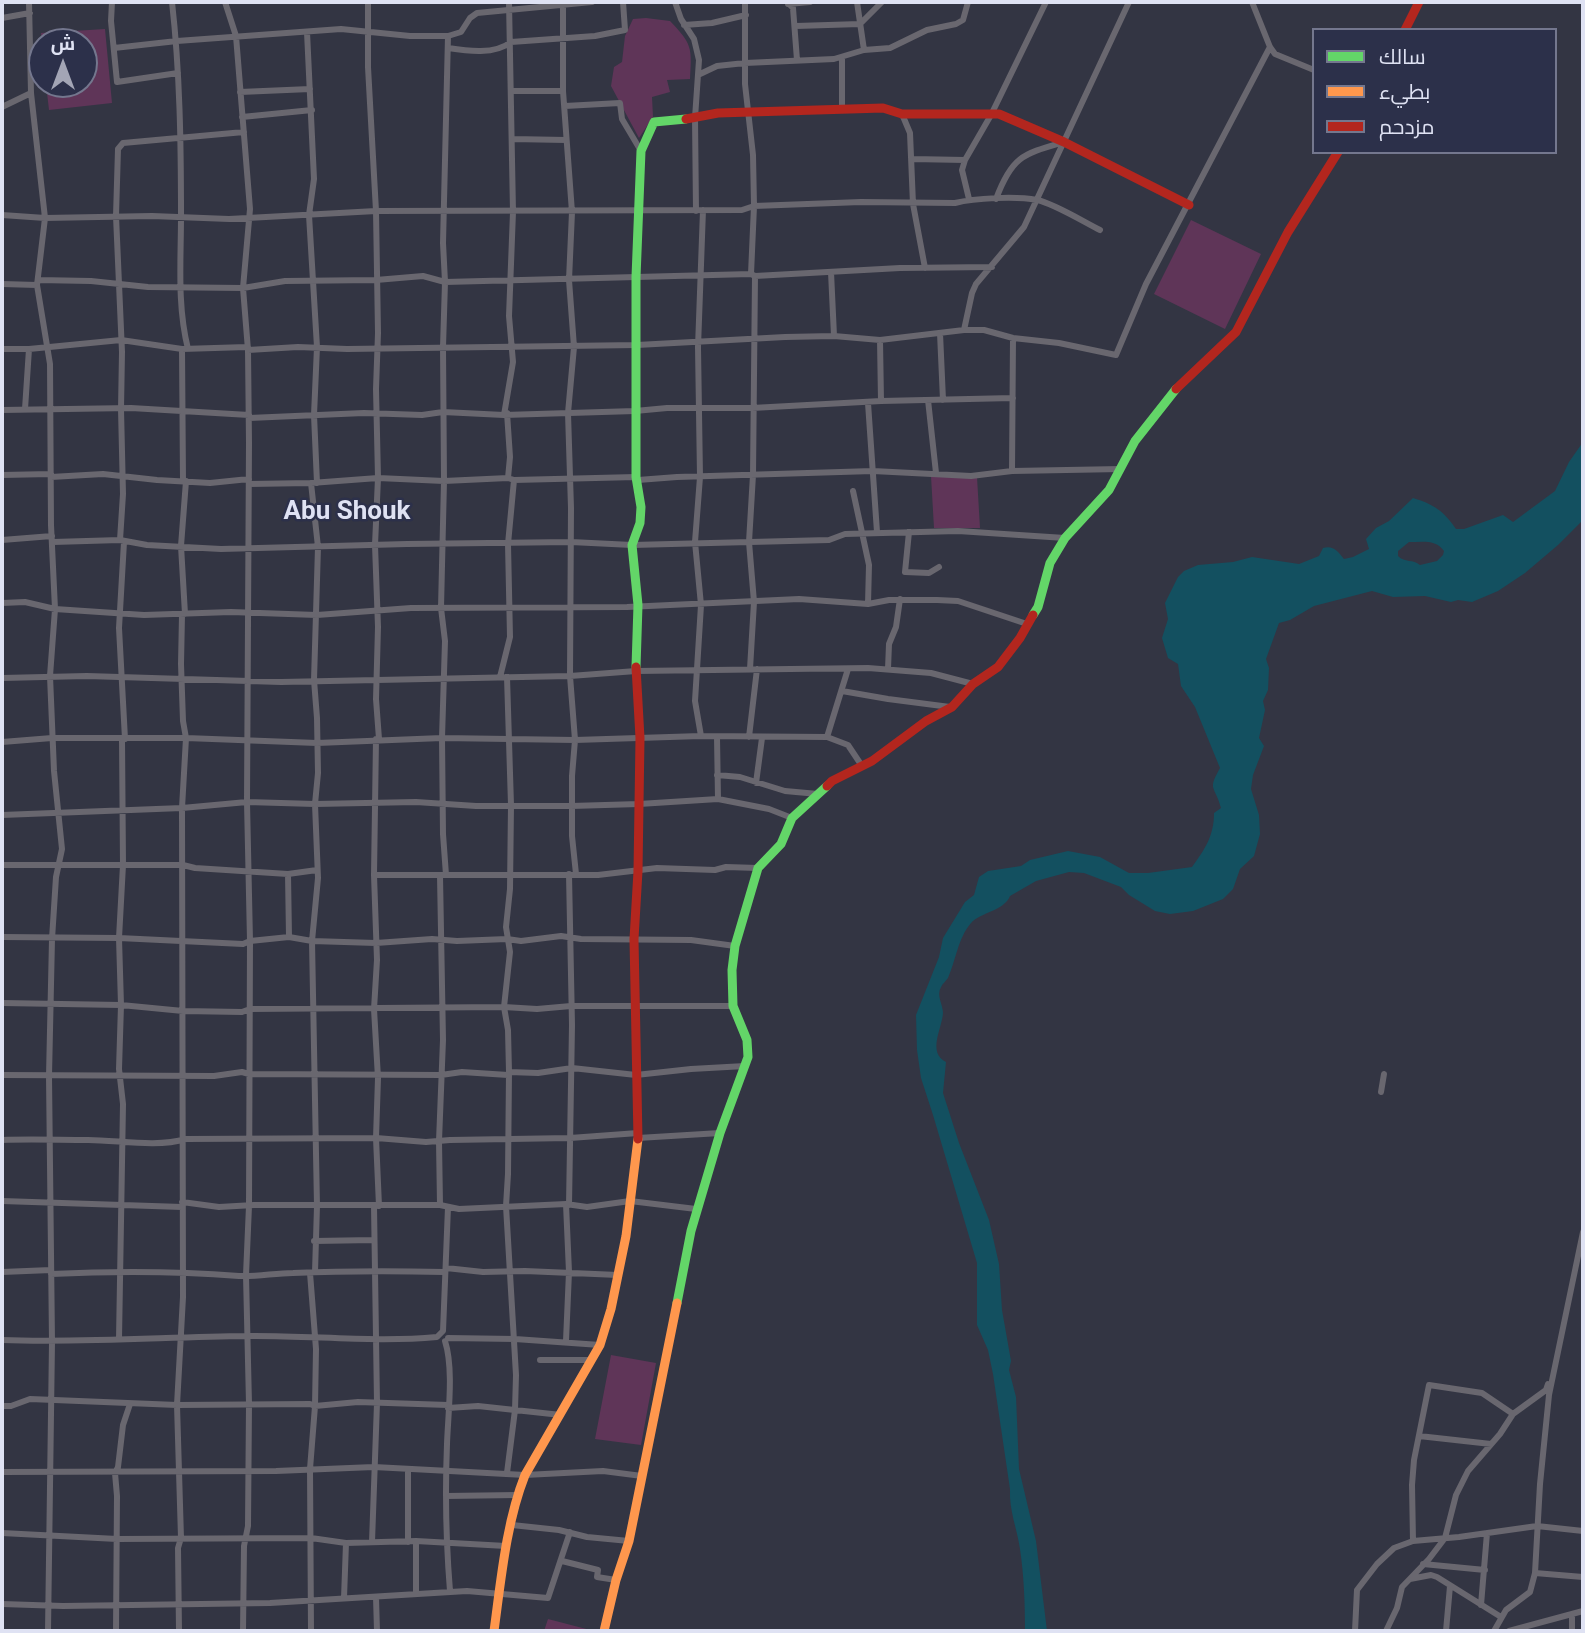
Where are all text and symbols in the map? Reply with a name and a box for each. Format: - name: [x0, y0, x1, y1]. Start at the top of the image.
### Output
- north arrow: [28, 28, 98, 98]
- legend: [1312, 28, 1557, 154]
- text: ش: [51, 32, 75, 55]
- text: سالك: [1379, 45, 1426, 69]
- text: بطيء: [1379, 80, 1430, 104]
- text: مزدحم: [1379, 115, 1434, 139]
- district label: Abu Shouk: [284, 496, 410, 528]

